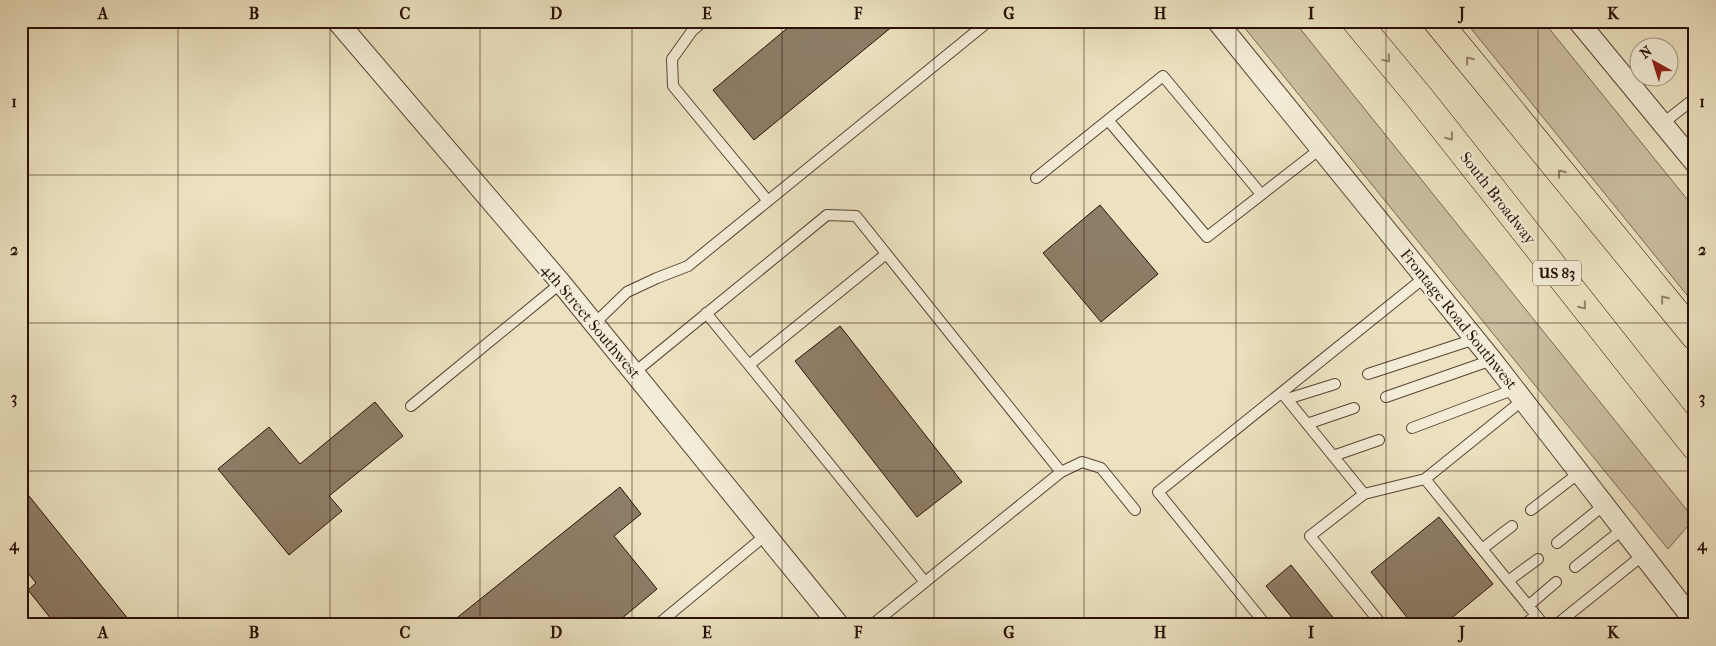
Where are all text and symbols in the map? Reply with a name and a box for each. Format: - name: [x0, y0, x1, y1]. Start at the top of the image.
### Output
- text: A: [97, 4, 109, 23]
- text: B: [249, 4, 259, 23]
- text: C: [400, 4, 411, 23]
- text: D: [550, 4, 562, 23]
- text: E: [702, 4, 712, 23]
- text: F: [853, 4, 863, 23]
- text: G: [1003, 4, 1015, 23]
- text: H: [1154, 4, 1167, 23]
- text: I: [1308, 4, 1315, 23]
- text: J: [1457, 4, 1465, 24]
- text: K: [1607, 4, 1620, 23]
- north arrow: [1628, 38, 1678, 88]
- text: N: [1637, 42, 1656, 62]
- one-way arrow: [1382, 53, 1390, 62]
- one-way arrow: [1466, 57, 1474, 66]
- text: 1: [11, 92, 17, 111]
- text: 1: [1699, 92, 1705, 111]
- one-way arrow: [1445, 131, 1453, 140]
- street label: South Broadway: [1456, 148, 1540, 248]
- one-way arrow: [1558, 170, 1567, 179]
- text: 2: [10, 240, 18, 259]
- text: 2: [1698, 240, 1706, 259]
- street label: Frontage Road Southwest: [1396, 245, 1522, 393]
- street label: 4th Street Southwest: [537, 260, 645, 382]
- road number: US 83: [1533, 260, 1581, 286]
- one-way arrow: [1661, 296, 1669, 305]
- one-way arrow: [1578, 300, 1586, 309]
- text: 3: [11, 388, 17, 408]
- text: 3: [1699, 388, 1705, 408]
- text: 4: [8, 535, 20, 555]
- text: 4: [1696, 535, 1708, 555]
- text: A: [97, 623, 109, 642]
- text: B: [249, 623, 259, 642]
- text: C: [400, 623, 411, 642]
- text: D: [550, 623, 562, 642]
- text: E: [702, 623, 712, 642]
- text: F: [853, 623, 863, 642]
- text: G: [1003, 623, 1015, 642]
- text: H: [1154, 623, 1167, 642]
- text: I: [1308, 623, 1315, 642]
- text: J: [1457, 623, 1465, 643]
- text: K: [1607, 623, 1620, 642]

